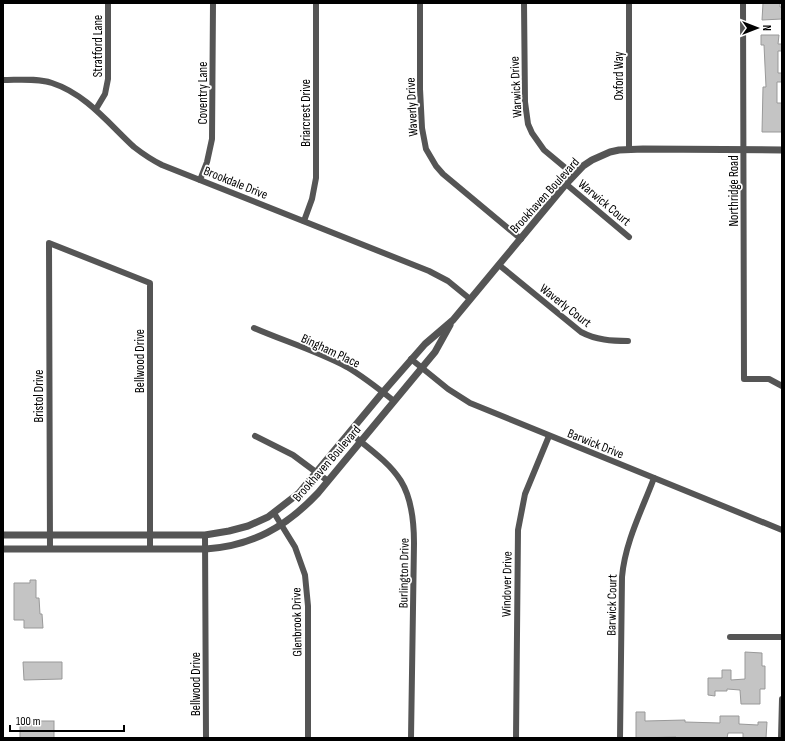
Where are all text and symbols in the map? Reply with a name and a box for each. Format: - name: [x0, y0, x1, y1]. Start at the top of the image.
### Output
- north arrow: [737, 8, 777, 48]
- street label: Stratford Lane: [90, 15, 106, 77]
- text: N: [760, 25, 773, 31]
- street label: Oxford Way: [611, 51, 627, 101]
- street label: Warwick Drive: [506, 56, 526, 118]
- street label: Coventry Lane: [195, 62, 211, 124]
- street label: Waverly Drive: [402, 77, 422, 137]
- street label: Briarcrest Drive: [298, 79, 314, 147]
- street label: Brookhaven Boulevard: [507, 155, 583, 237]
- street label: Northridge Road: [726, 155, 742, 227]
- street label: Brookdale Drive: [201, 163, 270, 203]
- street label: Warwick Court: [575, 176, 634, 229]
- street label: Waverly Court: [536, 281, 594, 331]
- street label: Bellwood Drive: [132, 329, 148, 393]
- street label: Bingham Place: [299, 330, 363, 372]
- street label: Bristol Drive: [31, 369, 47, 423]
- street label: Brookhaven Boulevard: [289, 422, 364, 505]
- street label: Barwick Drive: [565, 425, 626, 462]
- street label: Burlington Drive: [395, 538, 413, 608]
- street label: Windover Drive: [498, 551, 516, 617]
- street label: Barwick Court: [603, 574, 621, 636]
- street label: Glenbrook Drive: [288, 587, 306, 657]
- street label: Bellwood Drive: [188, 652, 204, 716]
- scale bar: [10, 707, 124, 733]
- text: 100 m: [16, 714, 41, 729]

